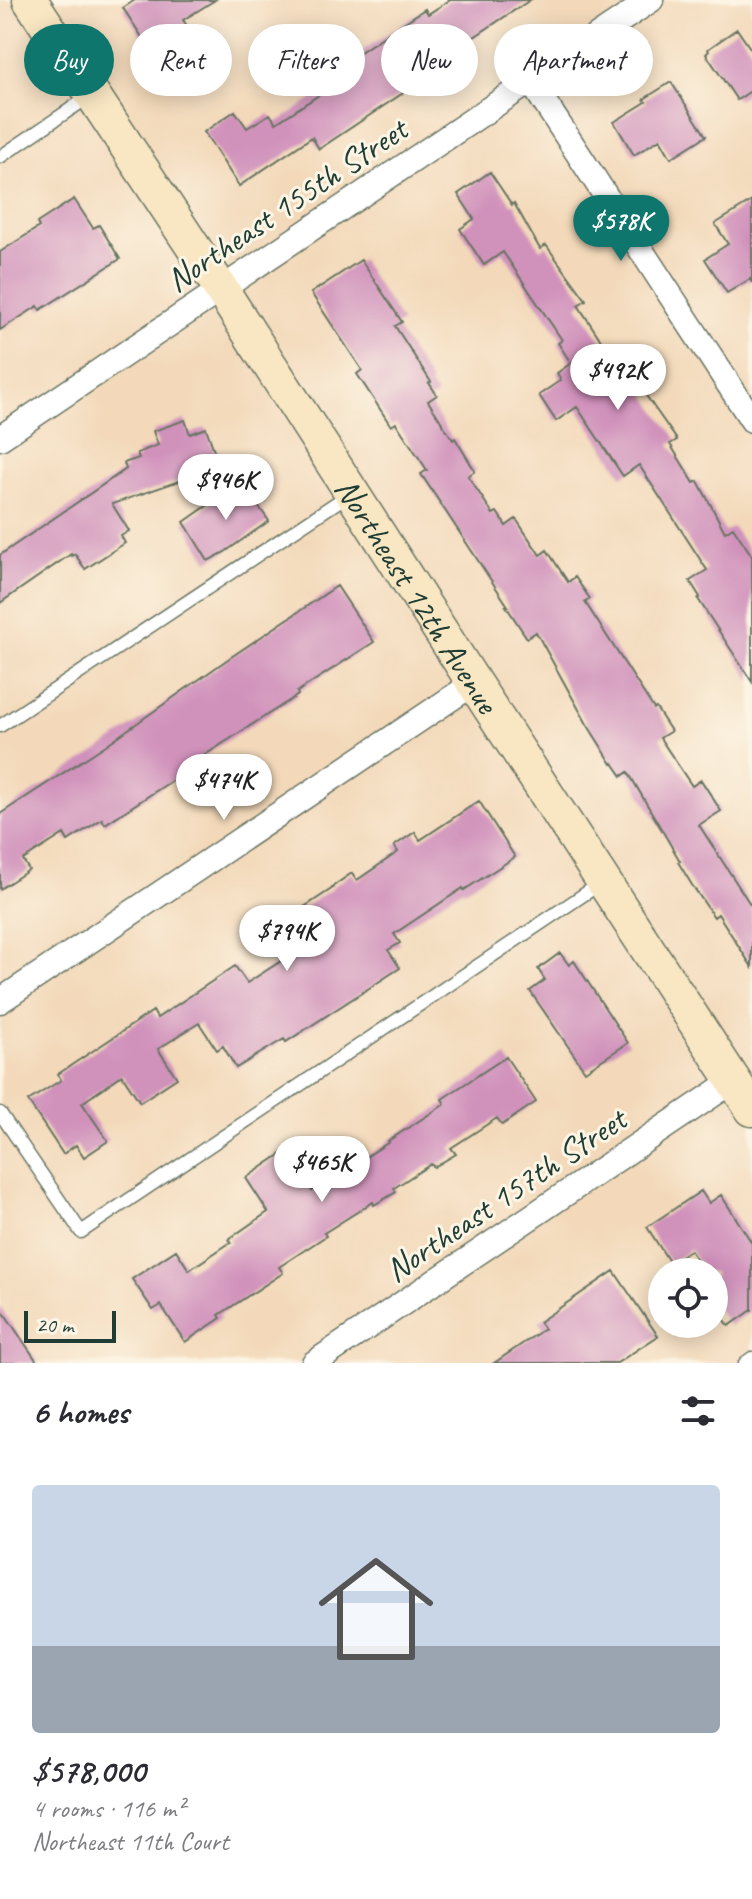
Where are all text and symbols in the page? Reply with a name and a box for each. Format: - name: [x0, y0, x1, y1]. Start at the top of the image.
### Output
- chip: Buy: [24, 24, 114, 96]
- chip: Rent: [130, 24, 232, 96]
- chip: Filters: [248, 24, 365, 96]
- chip: New: [381, 24, 478, 96]
- chip: Apartment: [494, 24, 653, 96]
- street label: Northeast 155th Street: [158, 106, 418, 301]
- pin: $578K: [565, 195, 677, 263]
- text: $578K: [591, 204, 651, 237]
- pin: $492K: [562, 344, 674, 412]
- text: $492K: [588, 353, 648, 386]
- pin: $946K: [170, 454, 282, 522]
- text: $946K: [196, 463, 256, 496]
- street label: Northeast 12th Avenue: [326, 469, 510, 723]
- pin: $474K: [168, 754, 280, 822]
- text: $474K: [194, 763, 254, 796]
- pin: $794K: [231, 905, 343, 973]
- text: $794K: [257, 914, 317, 947]
- street label: Northeast 157th Street: [377, 1096, 637, 1291]
- pin: $465K: [266, 1136, 378, 1204]
- text: $465K: [292, 1145, 352, 1178]
- map controls: [648, 1258, 728, 1338]
- button: locate: [648, 1258, 728, 1338]
- scale bar: [24, 1307, 116, 1343]
- text: 20 m: [36, 1311, 73, 1339]
- icon: filters: [676, 1389, 720, 1433]
- text: 6 homes: [32, 1390, 129, 1433]
- icon: home: [304, 1537, 448, 1681]
- text: $578,000: [32, 1749, 145, 1792]
- text: 4 rooms · 116 m²: [32, 1792, 184, 1825]
- text: Northeast 11th Court: [32, 1825, 229, 1858]

